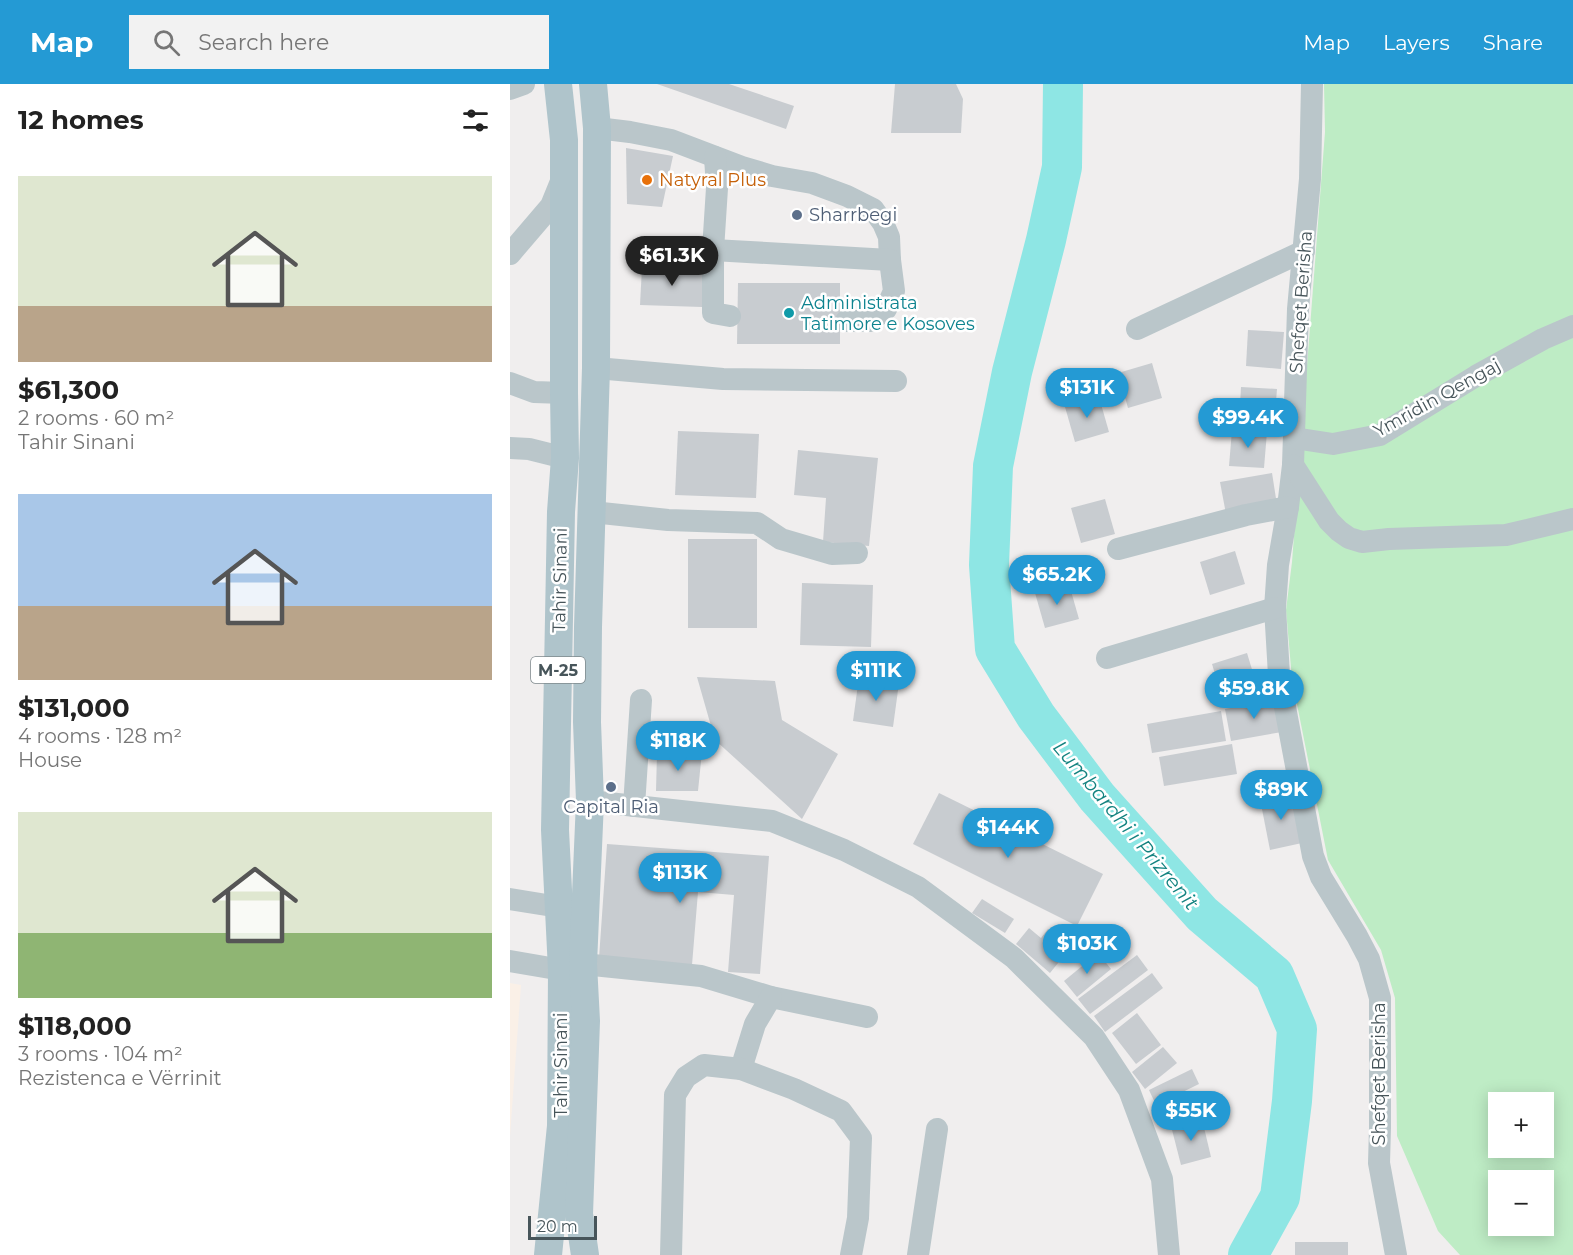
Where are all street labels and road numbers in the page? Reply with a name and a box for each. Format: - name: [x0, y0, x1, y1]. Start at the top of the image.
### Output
- street label: Shefqet Berisha: [1285, 230, 1317, 374]
- street label: Ymridin Qengaj: [1370, 354, 1504, 442]
- street label: Tahir Sinani: [548, 527, 572, 633]
- road number: M-25: [531, 657, 585, 683]
- street label: Shefqet Berisha: [1368, 1002, 1390, 1146]
- street label: Tahir Sinani: [550, 1012, 572, 1118]

